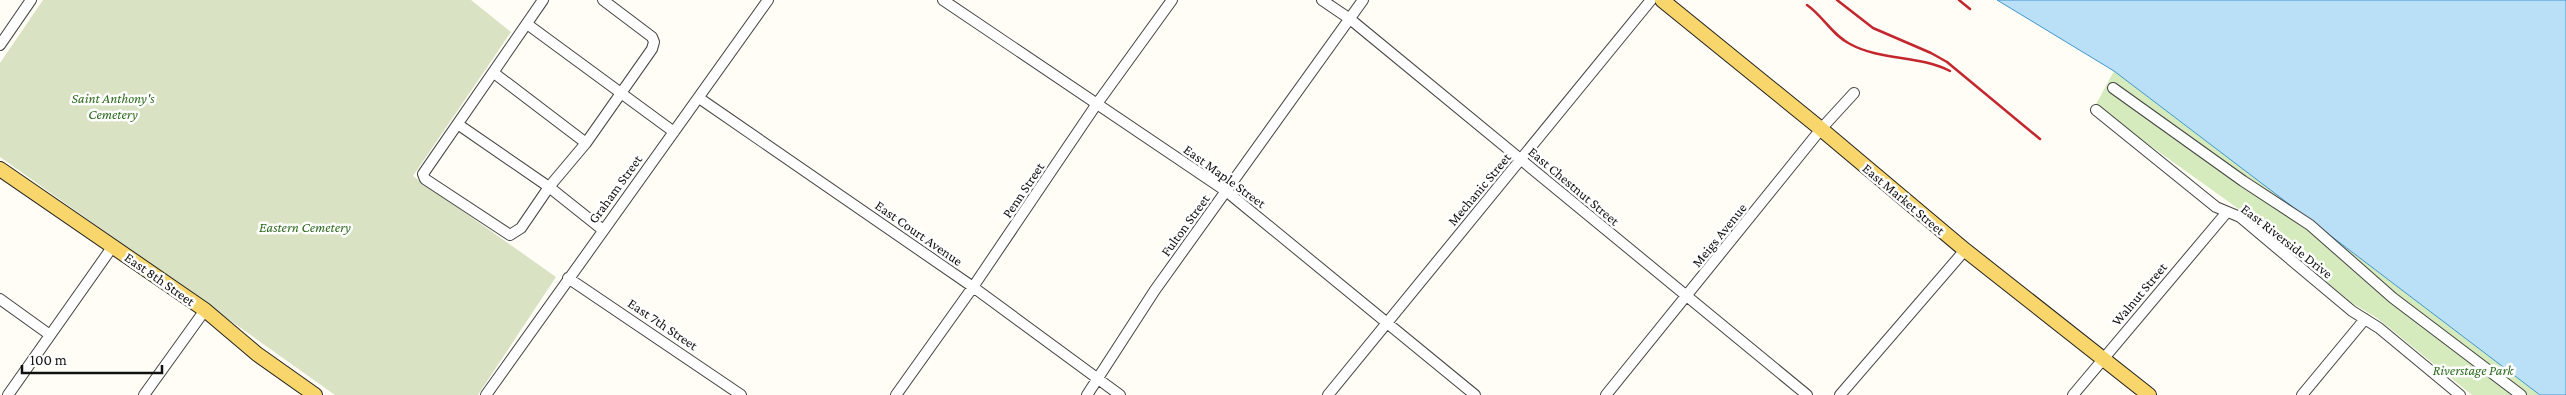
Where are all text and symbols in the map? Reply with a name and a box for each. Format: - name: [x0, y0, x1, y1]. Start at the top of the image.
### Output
- park label: Saint Anthony's Cemetery: [72, 90, 155, 122]
- street label: East Maple Street: [1181, 141, 1269, 211]
- street label: East Chestnut Street: [1525, 143, 1623, 229]
- street label: Mechanic Street: [1444, 149, 1514, 229]
- street label: Graham Street: [585, 151, 645, 226]
- street label: Penn Street: [999, 159, 1048, 221]
- street label: East Market Street: [1860, 160, 1949, 238]
- street label: Fulton Street: [1157, 191, 1213, 259]
- street label: East Court Avenue: [872, 197, 966, 269]
- street label: Meigs Avenue: [1688, 200, 1750, 270]
- street label: East Riverside Drive: [2238, 200, 2336, 282]
- park label: Eastern Cemetery: [259, 219, 351, 235]
- street label: East 8th Street: [122, 249, 198, 309]
- street label: Walnut Street: [2108, 259, 2170, 329]
- street label: East 7th Street: [625, 295, 701, 353]
- scale bar: [22, 342, 162, 374]
- text: 100 m: [30, 352, 67, 368]
- park label: Riverstage Park: [2433, 362, 2514, 378]

